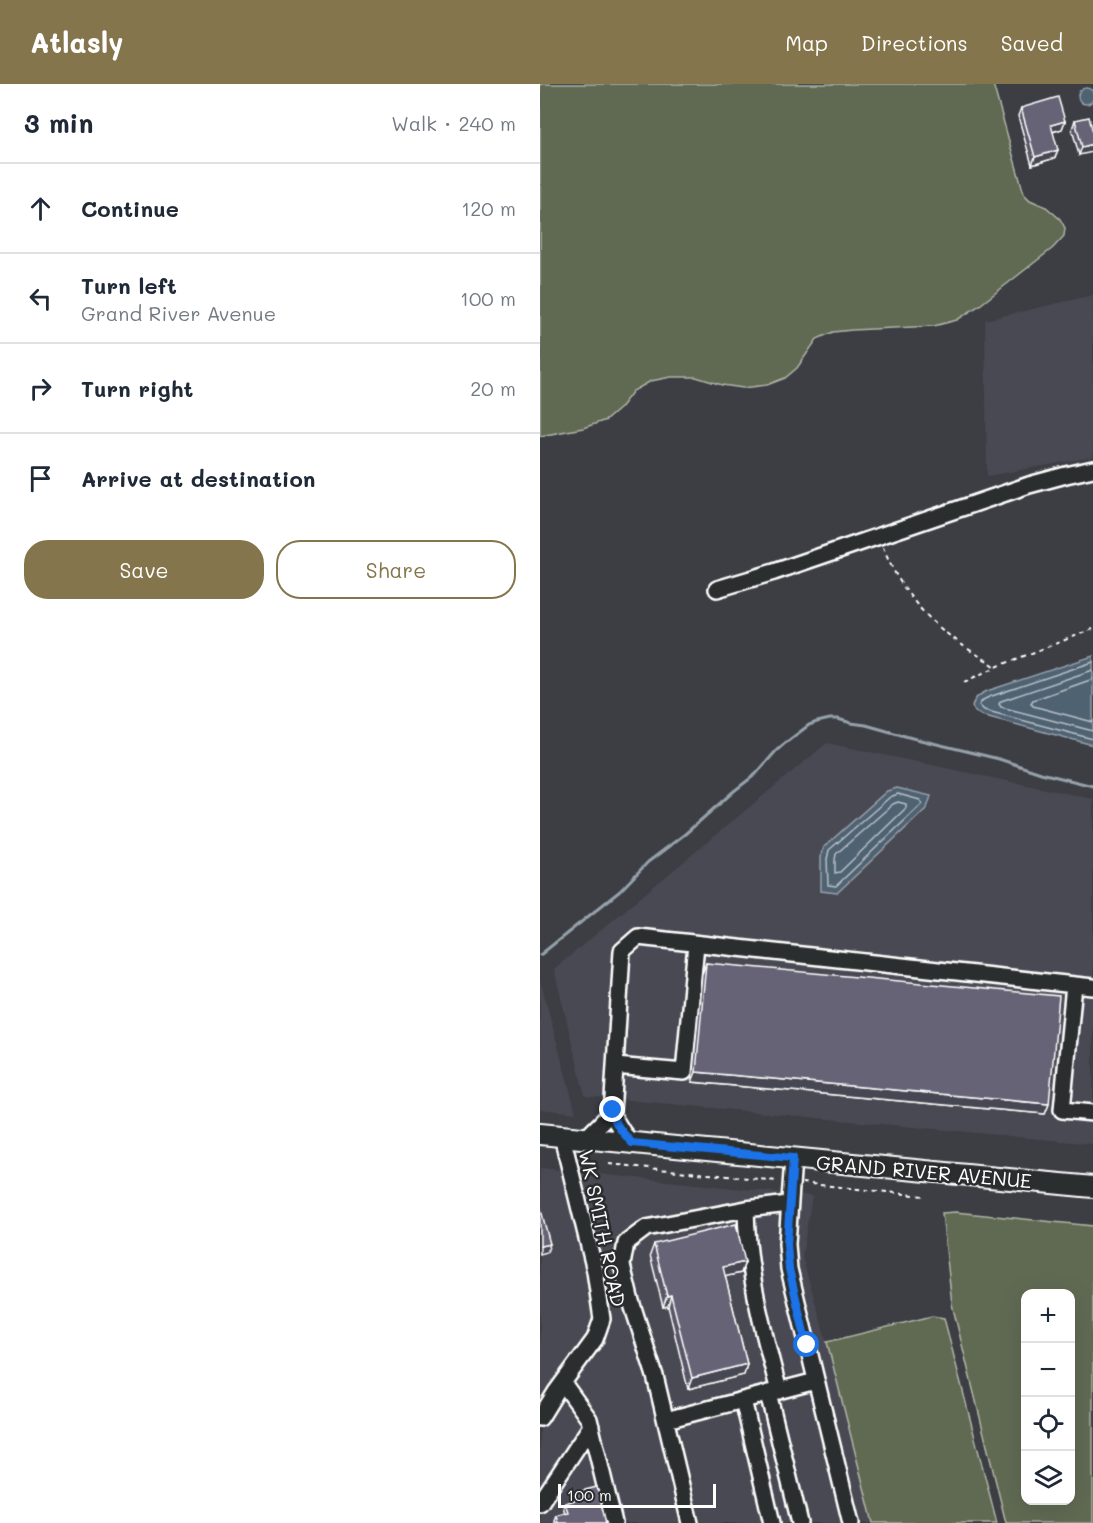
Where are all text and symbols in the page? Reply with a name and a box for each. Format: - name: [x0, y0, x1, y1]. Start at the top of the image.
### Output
- text: Atlasly: [30, 24, 124, 60]
- text: Map: [785, 29, 828, 56]
- text: Directions: [861, 29, 968, 56]
- text: Saved: [1001, 29, 1063, 56]
- text: 3 min: [24, 106, 93, 140]
- text: Walk · 240 m: [391, 110, 516, 136]
- icon: ahead: [24, 192, 57, 225]
- text: Continue: [81, 194, 179, 223]
- text: 120 m: [461, 195, 516, 221]
- text: Turn left: [81, 271, 177, 300]
- icon: left: [24, 282, 57, 315]
- text: 100 m: [460, 285, 516, 311]
- text: Grand River Avenue: [81, 300, 276, 326]
- icon: right: [24, 372, 57, 405]
- text: Turn right: [81, 374, 193, 403]
- text: 20 m: [470, 375, 516, 401]
- icon: arrive: [24, 462, 57, 495]
- text: Arrive at destination: [81, 464, 316, 493]
- button: Save: [24, 540, 264, 599]
- button: Share: [276, 540, 516, 599]
- route end: [599, 1096, 625, 1122]
- street label: WK SMITH ROAD: [574, 1147, 632, 1309]
- street label: GRAND RIVER AVENUE: [815, 1149, 1033, 1193]
- map controls: [1021, 1289, 1075, 1505]
- button: +: [1021, 1289, 1075, 1343]
- route start: [793, 1331, 819, 1357]
- button: −: [1021, 1343, 1075, 1397]
- button: locate: [1021, 1397, 1075, 1451]
- button: layers: [1021, 1451, 1075, 1505]
- scale bar: [558, 1481, 716, 1508]
- text: 100 m: [567, 1484, 612, 1505]

